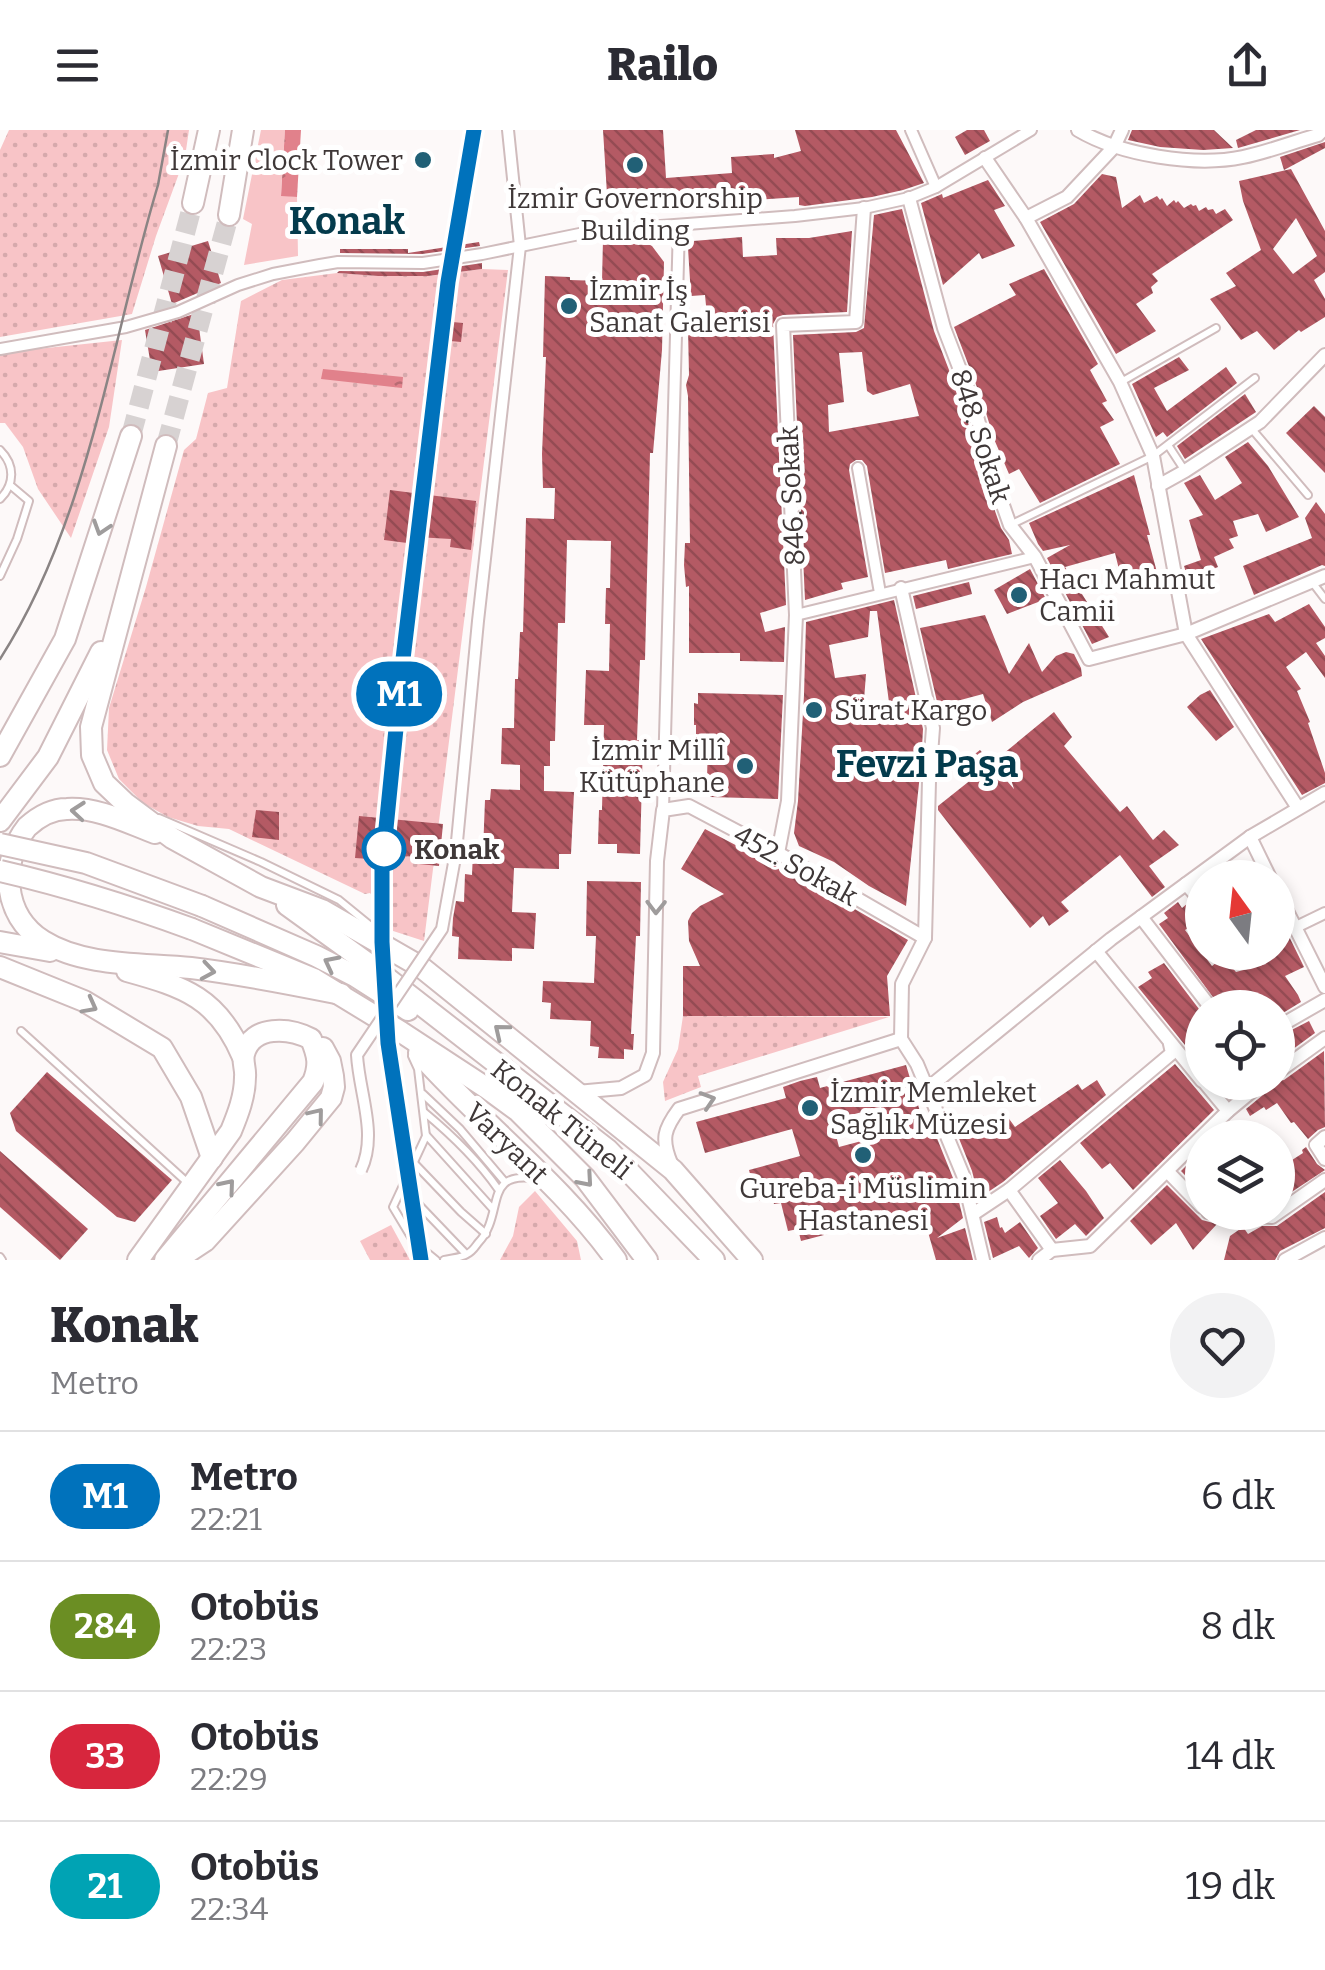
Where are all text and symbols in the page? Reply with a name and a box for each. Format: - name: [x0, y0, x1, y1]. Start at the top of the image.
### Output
- icon: menu: [50, 38, 105, 93]
- text: Railo: [607, 38, 718, 92]
- icon: share: [1220, 38, 1275, 93]
- place label: İzmir Clock Tower: [170, 144, 403, 177]
- marker: İzmir Clock Tower: [412, 149, 434, 171]
- marker: İzmir Governorship Building: [624, 154, 646, 176]
- place label: İzmir Governorship Building: [507, 182, 763, 247]
- district label: Konak: [289, 198, 406, 244]
- place label: İzmir İş Sanat Galerisi: [589, 274, 770, 339]
- marker: İzmir İş Sanat Galerisi: [558, 295, 580, 317]
- street label: 848. Sokak: [943, 365, 1018, 508]
- street label: 846. Sokak: [771, 425, 812, 567]
- one-way arrow: [92, 519, 112, 536]
- place label: Hacı Mahmut Camii: [1039, 563, 1216, 628]
- marker: Hacı Mahmut Camii: [1008, 584, 1030, 606]
- line badge: M1: [354, 662, 444, 726]
- text: M1: [376, 673, 422, 715]
- place label: Sürat Kargo: [834, 694, 987, 727]
- marker: Sürat Kargo: [803, 699, 825, 721]
- place label: İzmir Millî Kütüphane: [579, 734, 726, 799]
- district label: Fevzi Paşa: [836, 741, 1018, 787]
- marker: İzmir Millî Kütüphane: [734, 755, 756, 777]
- one-way arrow: [70, 801, 86, 823]
- street label: 452. Sokak: [728, 818, 864, 913]
- marker: Konak: [363, 828, 405, 870]
- place label: Konak: [414, 833, 500, 866]
- north arrow: [1185, 860, 1295, 970]
- map controls: [1185, 860, 1295, 1230]
- one-way arrow: [645, 900, 667, 915]
- one-way arrow: [323, 956, 341, 975]
- one-way arrow: [200, 959, 216, 980]
- button: locate: [1185, 990, 1295, 1100]
- one-way arrow: [79, 993, 97, 1013]
- one-way arrow: [494, 1025, 512, 1043]
- street label: Konak Tüneli: [485, 1052, 639, 1186]
- place label: İzmir Memleket Sağlık Müzesi: [830, 1076, 1037, 1141]
- one-way arrow: [699, 1091, 716, 1111]
- street label: Varyant: [458, 1096, 555, 1191]
- marker: İzmir Memleket Sağlık Müzesi: [799, 1097, 821, 1119]
- one-way arrow: [305, 1109, 323, 1127]
- button: layers: [1185, 1120, 1295, 1230]
- marker: Gureba-i Müslimin Hastanesi: [852, 1144, 874, 1166]
- one-way arrow: [574, 1168, 592, 1187]
- place label: Gureba-i Müslimin Hastanesi: [739, 1172, 987, 1237]
- one-way arrow: [217, 1180, 235, 1198]
- button: heart: [1170, 1293, 1275, 1398]
- text: Konak: [50, 1297, 199, 1355]
- text: Metro: [50, 1364, 139, 1402]
- text: Metro: [190, 1454, 298, 1500]
- text: 6 dk: [1201, 1473, 1275, 1519]
- text: M1: [82, 1475, 128, 1517]
- text: 22:21: [190, 1500, 262, 1538]
- text: Otobüs: [190, 1584, 319, 1630]
- text: 8 dk: [1200, 1603, 1275, 1649]
- text: 284: [74, 1605, 136, 1647]
- text: 22:23: [190, 1630, 267, 1668]
- text: Otobüs: [190, 1714, 319, 1760]
- text: 14 dk: [1186, 1733, 1275, 1779]
- text: 33: [85, 1735, 125, 1777]
- text: 22:29: [190, 1760, 268, 1798]
- text: Otobüs: [190, 1844, 319, 1890]
- text: 19 dk: [1186, 1863, 1275, 1909]
- text: 21: [88, 1865, 122, 1907]
- text: 22:34: [190, 1890, 269, 1928]

